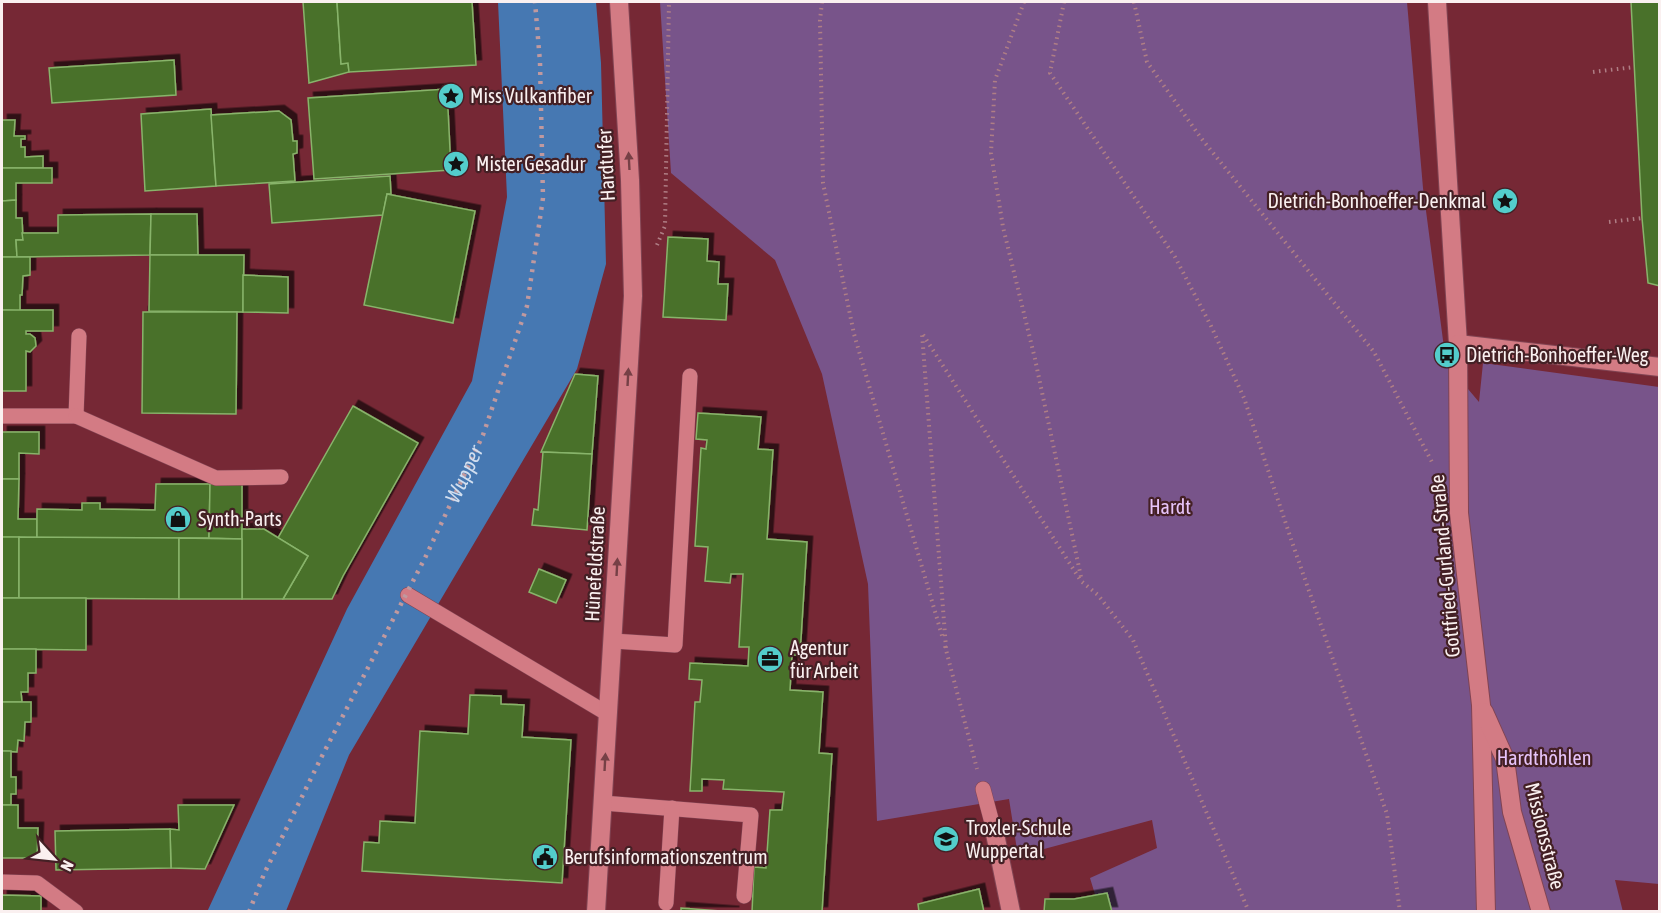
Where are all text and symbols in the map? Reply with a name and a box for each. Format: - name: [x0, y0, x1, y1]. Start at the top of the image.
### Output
- place icon: Miss Vulkanfiber: [436, 81, 466, 111]
- place label: Miss Vulkanfiber: [470, 84, 593, 107]
- street label: Hardtufer: [592, 127, 619, 202]
- place icon: Mister Gesadur: [441, 149, 471, 179]
- one-way arrow: [624, 151, 633, 170]
- place label: Mister Gesadur: [476, 152, 587, 175]
- place icon: Dietrich-Bonhoeffer-Denkmal: [1490, 186, 1520, 216]
- place label: Dietrich-Bonhoeffer-Denkmal: [1267, 189, 1487, 212]
- bus stop icon: Dietrich-Bonhoeffer-Weg: [1432, 340, 1462, 370]
- place label: Dietrich-Bonhoeffer-Weg: [1466, 343, 1649, 366]
- one-way arrow: [624, 368, 633, 387]
- water label: Wupper: [440, 441, 488, 507]
- street label: Gottfried-Gurland-Straße: [1425, 474, 1464, 658]
- park label: Hardt: [1149, 495, 1191, 518]
- shop icon: Synth-Parts: [163, 504, 193, 534]
- street label: Hünefeldstraße: [580, 506, 609, 622]
- place label: Synth-Parts: [198, 507, 282, 530]
- one-way arrow: [613, 558, 622, 577]
- place label: Agentur für Arbeit: [790, 636, 859, 682]
- office icon: Agentur für Arbeit: [755, 644, 785, 674]
- park label: Hardthöhlen: [1497, 746, 1591, 769]
- one-way arrow: [601, 752, 610, 771]
- street label: Missionsstraße: [1521, 780, 1570, 892]
- place label: Troxler-Schule Wuppertal: [966, 816, 1071, 862]
- school or university icon: Troxler-Schule Wuppertal: [931, 824, 961, 854]
- north arrow: [24, 829, 84, 889]
- public building icon: Berufsinformationszentrum: [530, 842, 560, 872]
- place label: Berufsinformationszentrum: [564, 845, 768, 868]
- text: N: [57, 858, 78, 874]

